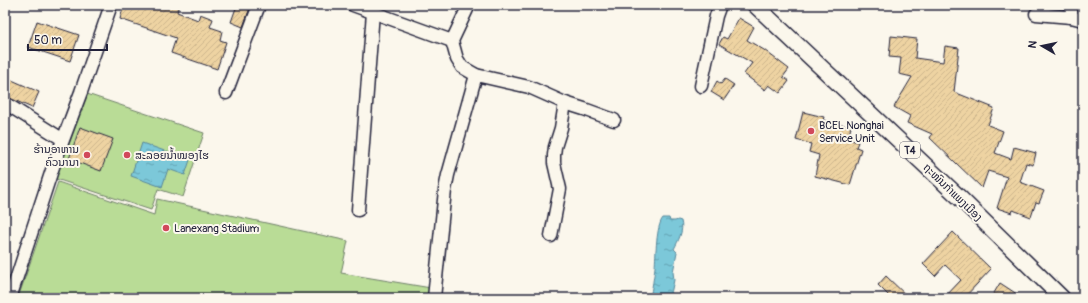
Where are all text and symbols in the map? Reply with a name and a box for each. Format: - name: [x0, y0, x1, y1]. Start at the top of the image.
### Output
- scale bar: [28, 26, 107, 52]
- north arrow: [1022, 26, 1062, 66]
- text: 50 m: [34, 33, 62, 48]
- text: N: [1026, 39, 1040, 49]
- place label: BCEL Nonghai Service Unit: [819, 119, 884, 145]
- marker: BCEL Nonghai Service Unit: [806, 126, 816, 136]
- road number: T4: [900, 142, 920, 158]
- place label: ຮ້ານອາຫານ ຄົວນານາ: [34, 143, 79, 169]
- place label: ສະລອຍນ້ຳໝອງໄຮ: [135, 147, 209, 162]
- marker: ຮ້ານອາຫານ ຄົວນານາ: [82, 150, 92, 160]
- marker: ສະລອຍນ້ຳໝອງໄຮ: [122, 150, 132, 160]
- street label: ຖະໜົນກຳແພງເມືອງ: [920, 161, 985, 224]
- place label: Lanexang Stadium: [174, 222, 260, 235]
- marker: Lanexang Stadium: [161, 223, 171, 233]

